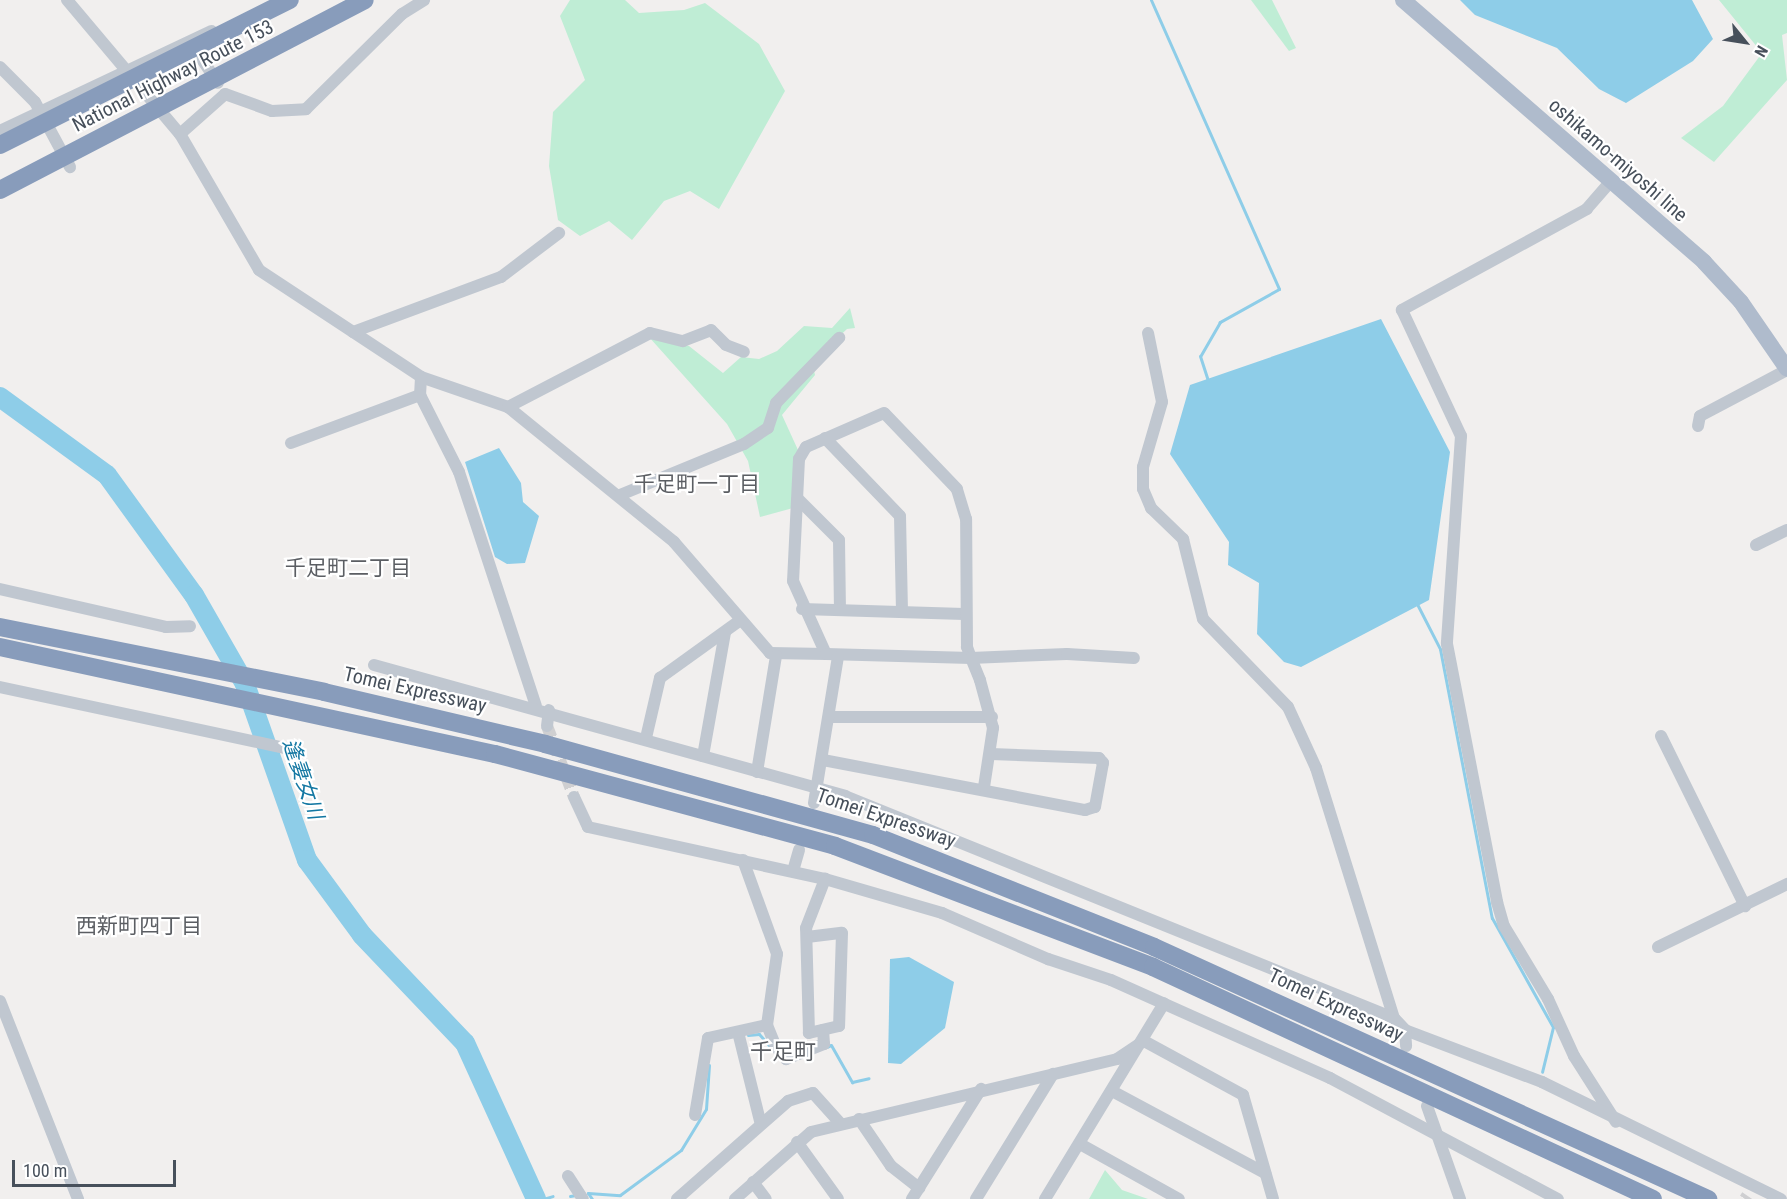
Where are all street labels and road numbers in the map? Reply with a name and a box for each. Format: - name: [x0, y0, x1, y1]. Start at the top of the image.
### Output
- street label: National Highway Route 153: [68, 15, 278, 137]
- street label: oshikamo-miyoshi line: [1544, 93, 1692, 227]
- street label: Tomei Expressway: [341, 662, 489, 718]
- street label: Tomei Expressway: [813, 783, 959, 853]
- street label: Tomei Expressway: [1265, 963, 1407, 1047]

